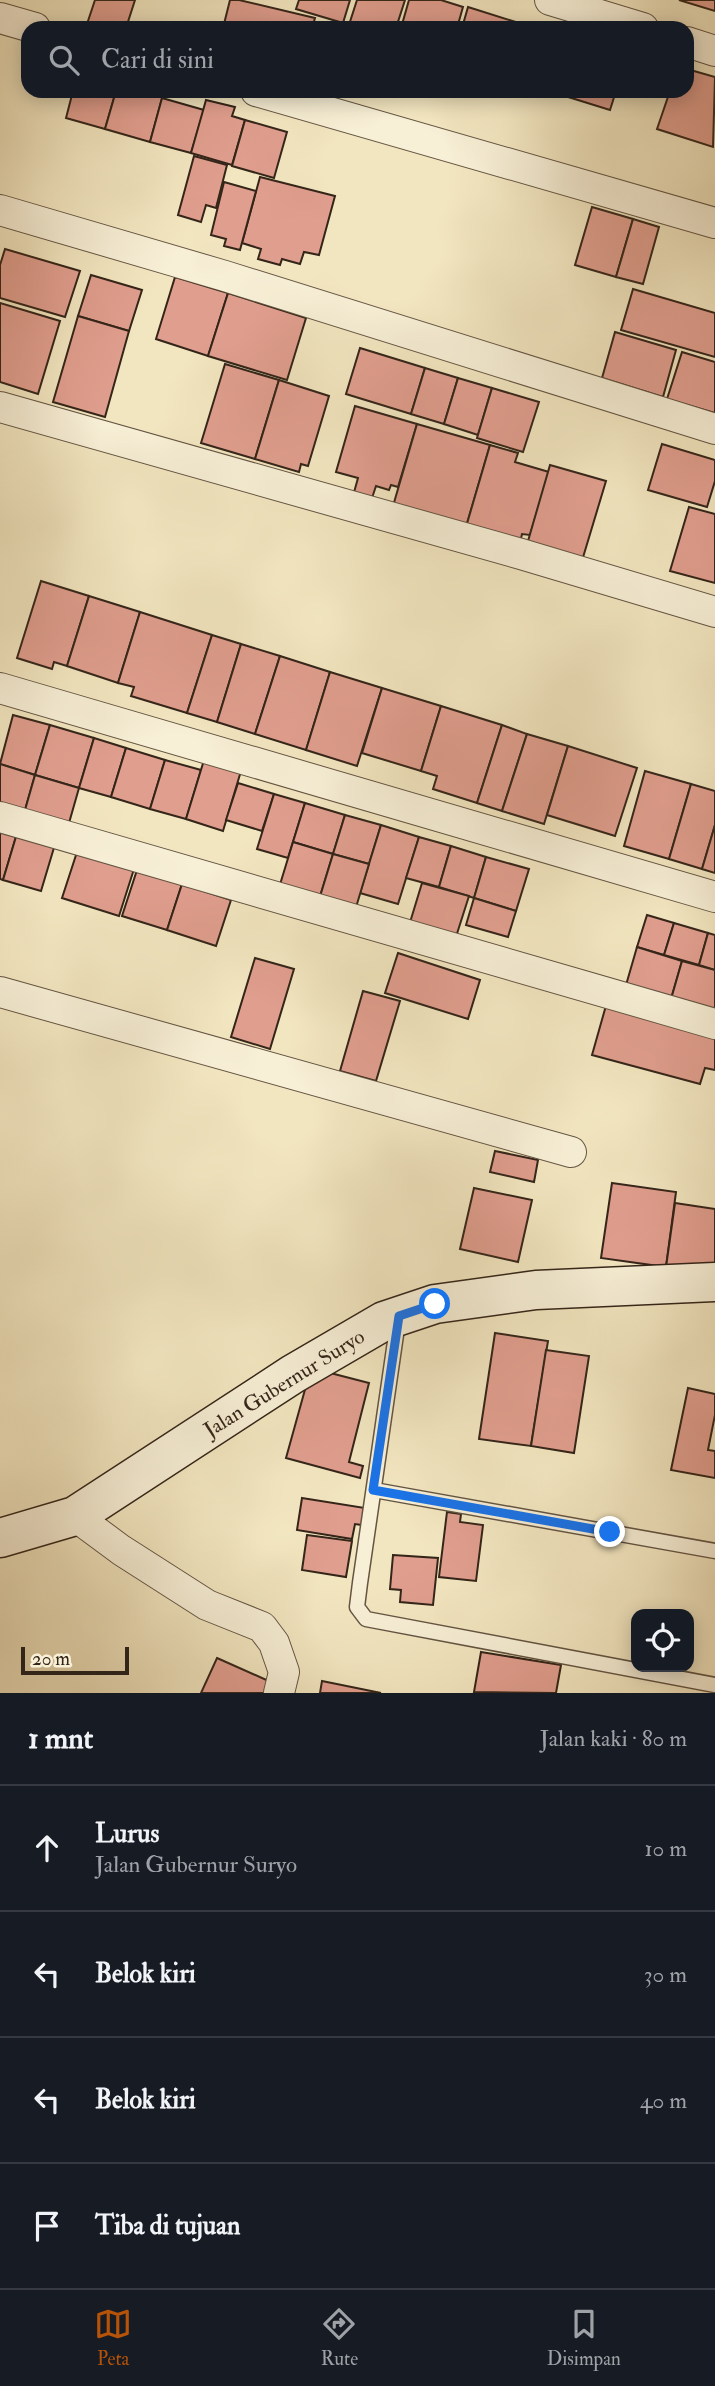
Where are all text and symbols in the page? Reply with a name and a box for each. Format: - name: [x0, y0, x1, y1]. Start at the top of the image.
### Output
- search box: [21, 21, 694, 98]
- icon: search: [45, 41, 83, 79]
- text: Cari di sini: [101, 44, 214, 76]
- route start: [419, 1288, 450, 1319]
- street label: Jalan Gubernur Suryo: [198, 1323, 370, 1444]
- route end: [594, 1516, 625, 1547]
- map controls: [631, 1609, 694, 1672]
- button: locate: [631, 1609, 694, 1672]
- scale bar: [21, 1644, 130, 1676]
- text: 20 m: [32, 1647, 70, 1671]
- text: 1 mnt: [28, 1720, 93, 1757]
- text: Jalan kaki · 80 m: [540, 1724, 687, 1753]
- text: Lurus: [95, 1818, 159, 1850]
- icon: ahead: [28, 1829, 66, 1867]
- text: 10 m: [644, 1834, 687, 1863]
- text: Jalan Gubernur Suryo: [95, 1850, 297, 1879]
- icon: left: [28, 1955, 66, 1993]
- text: Belok kiri: [95, 1958, 196, 1990]
- text: 30 m: [644, 1960, 687, 1989]
- icon: left: [28, 2081, 66, 2119]
- text: Belok kiri: [95, 2084, 196, 2116]
- text: 40 m: [640, 2086, 687, 2115]
- icon: arrive: [28, 2207, 66, 2245]
- text: Tiba di tujuan: [95, 2210, 240, 2242]
- tab: Peta: [94, 2305, 132, 2371]
- tab: Rute: [320, 2305, 358, 2371]
- tab: Disimpan: [547, 2305, 621, 2371]

